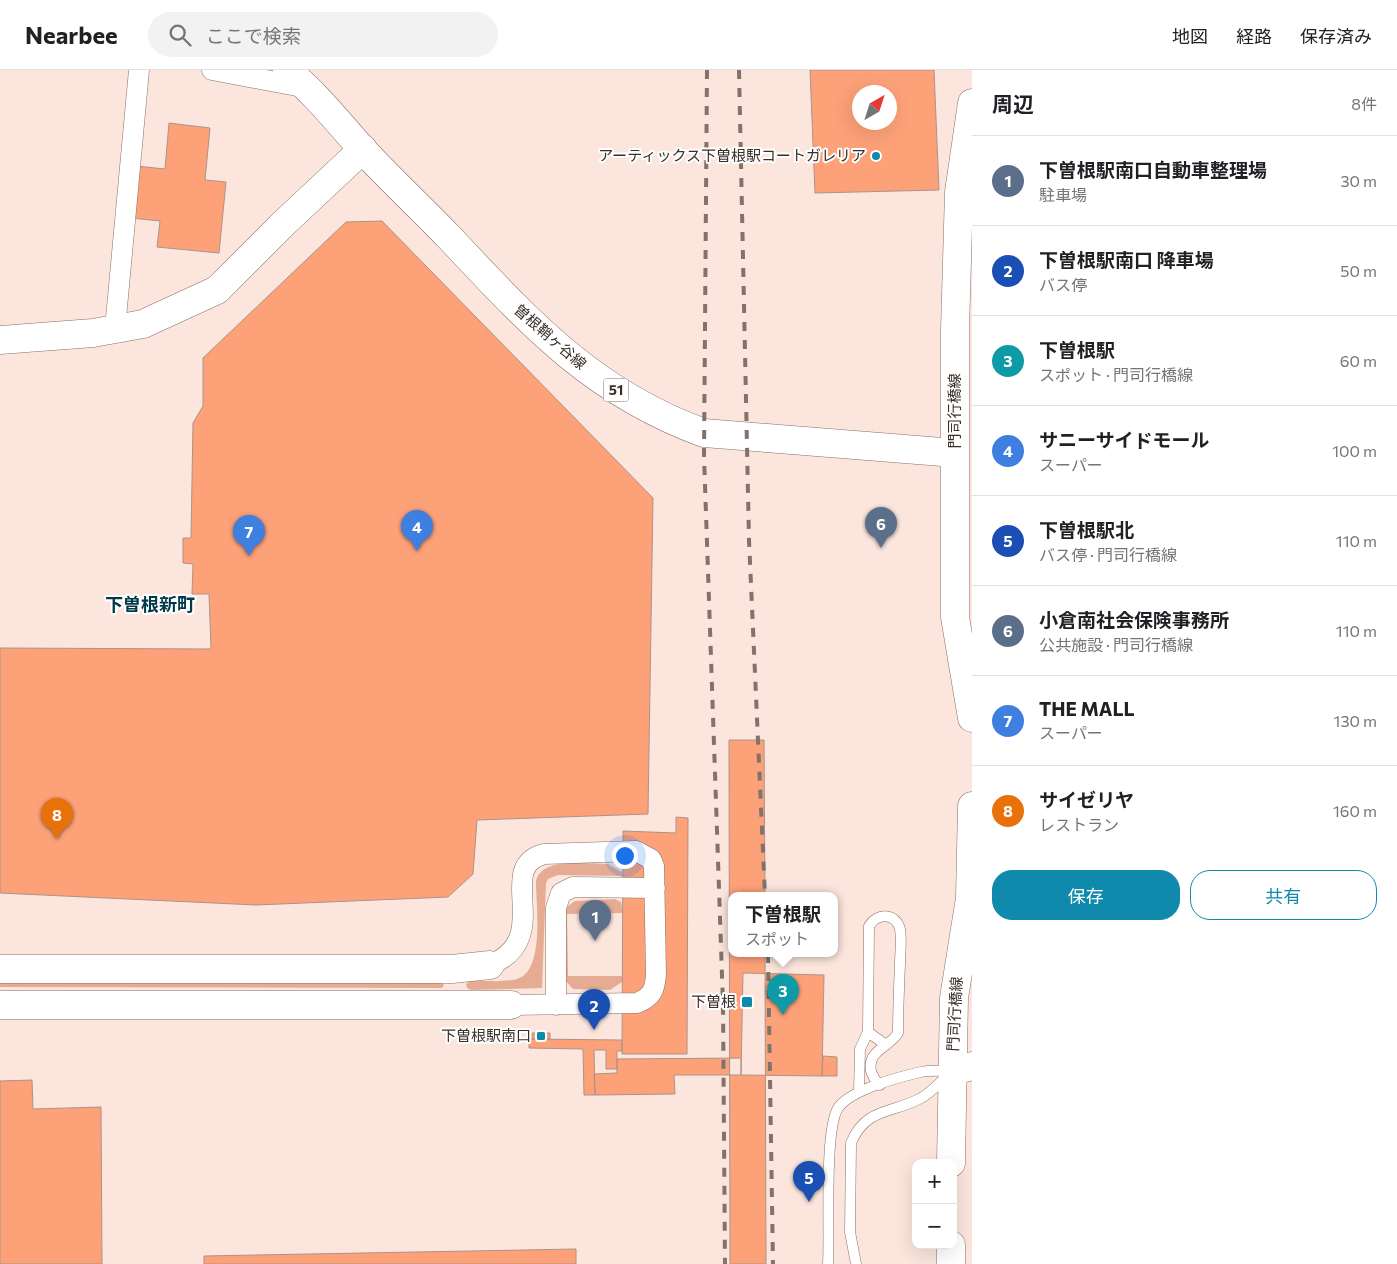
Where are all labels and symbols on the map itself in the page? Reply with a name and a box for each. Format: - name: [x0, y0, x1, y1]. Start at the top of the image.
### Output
- north arrow: [852, 85, 897, 130]
- place label: アーティックス下曽根駅コートガレリア: [598, 146, 866, 164]
- marker: アーティックス下曽根駅コートガレリア: [870, 150, 882, 162]
- street label: 曽根鞘ヶ谷線: [511, 300, 591, 373]
- street label: 門司行橋線: [945, 373, 963, 449]
- road number: 51: [604, 378, 628, 402]
- pin: 6: [865, 507, 897, 548]
- pin: 4: [401, 510, 433, 551]
- pin: 7: [233, 515, 265, 556]
- district label: 下曽根新町: [105, 593, 195, 615]
- pin: 8: [41, 798, 73, 839]
- your location: [612, 843, 638, 869]
- pin: 1: [579, 900, 611, 941]
- pin: 3: [767, 974, 799, 1015]
- street label: 門司行橋線: [943, 976, 965, 1052]
- pin: 2: [578, 989, 610, 1030]
- place label: 下曽根: [691, 992, 736, 1010]
- marker: 下曽根: [740, 995, 754, 1009]
- place label: 下曽根駅南口: [441, 1026, 531, 1044]
- marker: 下曽根駅南口: [535, 1030, 547, 1042]
- pin: 5: [793, 1161, 825, 1202]

